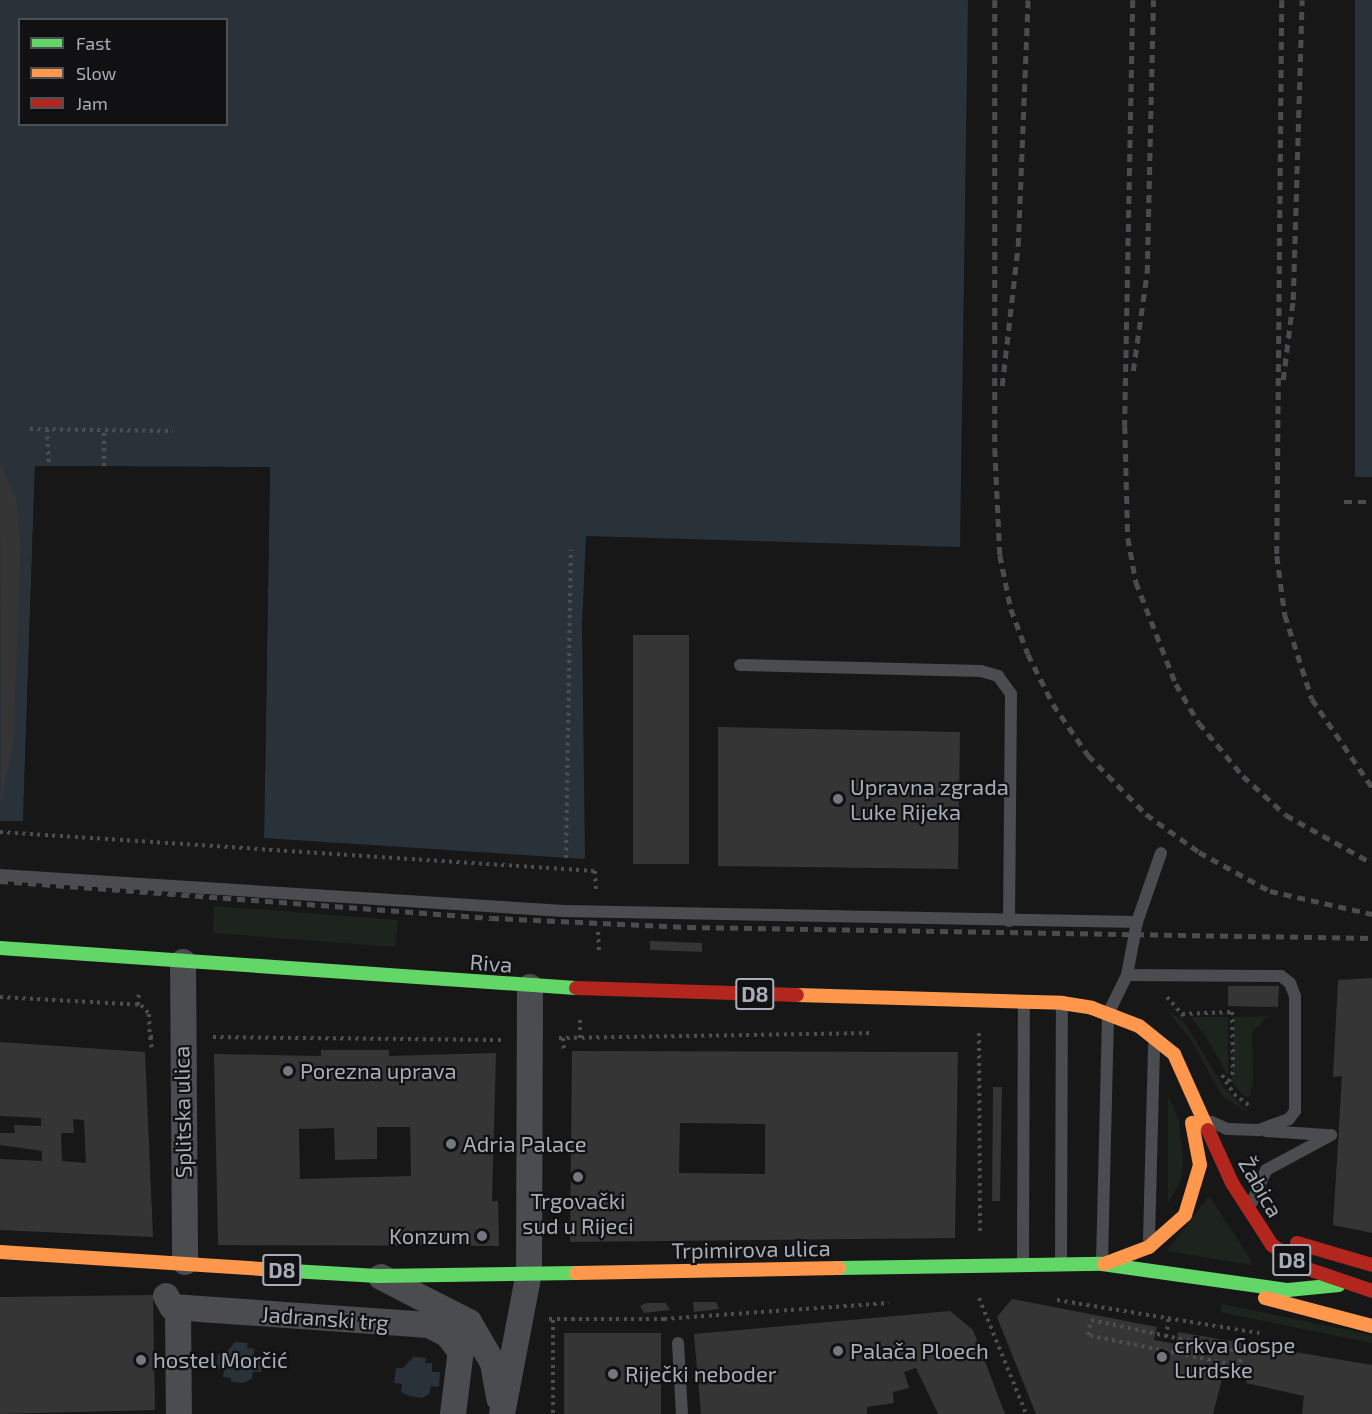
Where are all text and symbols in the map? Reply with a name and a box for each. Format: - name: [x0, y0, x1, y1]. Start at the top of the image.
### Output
- legend: [18, 18, 228, 126]
- text: Fast: [76, 32, 111, 54]
- text: Slow: [76, 62, 116, 84]
- text: Jam: [76, 92, 108, 114]
- place label: Upravna zgrada Luke Rijeka: [850, 773, 1009, 824]
- marker: Upravna zgrada Luke Rijeka: [831, 792, 845, 806]
- street label: Riva: [469, 948, 513, 978]
- road number: D8: [734, 976, 776, 1012]
- street label: Splitska ulica: [168, 1046, 196, 1178]
- place label: Porezna uprava: [300, 1058, 457, 1084]
- marker: Porezna uprava: [281, 1064, 295, 1078]
- place label: Adria Palace: [463, 1131, 587, 1157]
- marker: Adria Palace: [444, 1137, 458, 1151]
- street label: Žabica: [1233, 1152, 1289, 1222]
- marker: Trgovački sud u Rijeci: [571, 1170, 585, 1184]
- place label: Trgovački sud u Rijeci: [522, 1187, 634, 1238]
- place label: Konzum: [389, 1223, 470, 1249]
- marker: Konzum: [475, 1229, 489, 1243]
- street label: Trpimirova ulica: [671, 1234, 831, 1264]
- road number: D8: [1271, 1242, 1313, 1278]
- road number: D8: [261, 1252, 303, 1288]
- street label: Jadranski trg: [260, 1300, 390, 1336]
- place label: crkva Gospe Lurdske: [1174, 1331, 1295, 1382]
- place label: Palača Ploech: [850, 1338, 989, 1364]
- marker: Palača Ploech: [831, 1344, 845, 1358]
- place label: hostel Morčić: [153, 1347, 288, 1373]
- marker: crkva Gospe Lurdske: [1155, 1350, 1169, 1364]
- marker: hostel Morčić: [134, 1353, 148, 1367]
- place label: Riječki neboder: [625, 1361, 777, 1387]
- marker: Riječki neboder: [606, 1367, 620, 1381]

